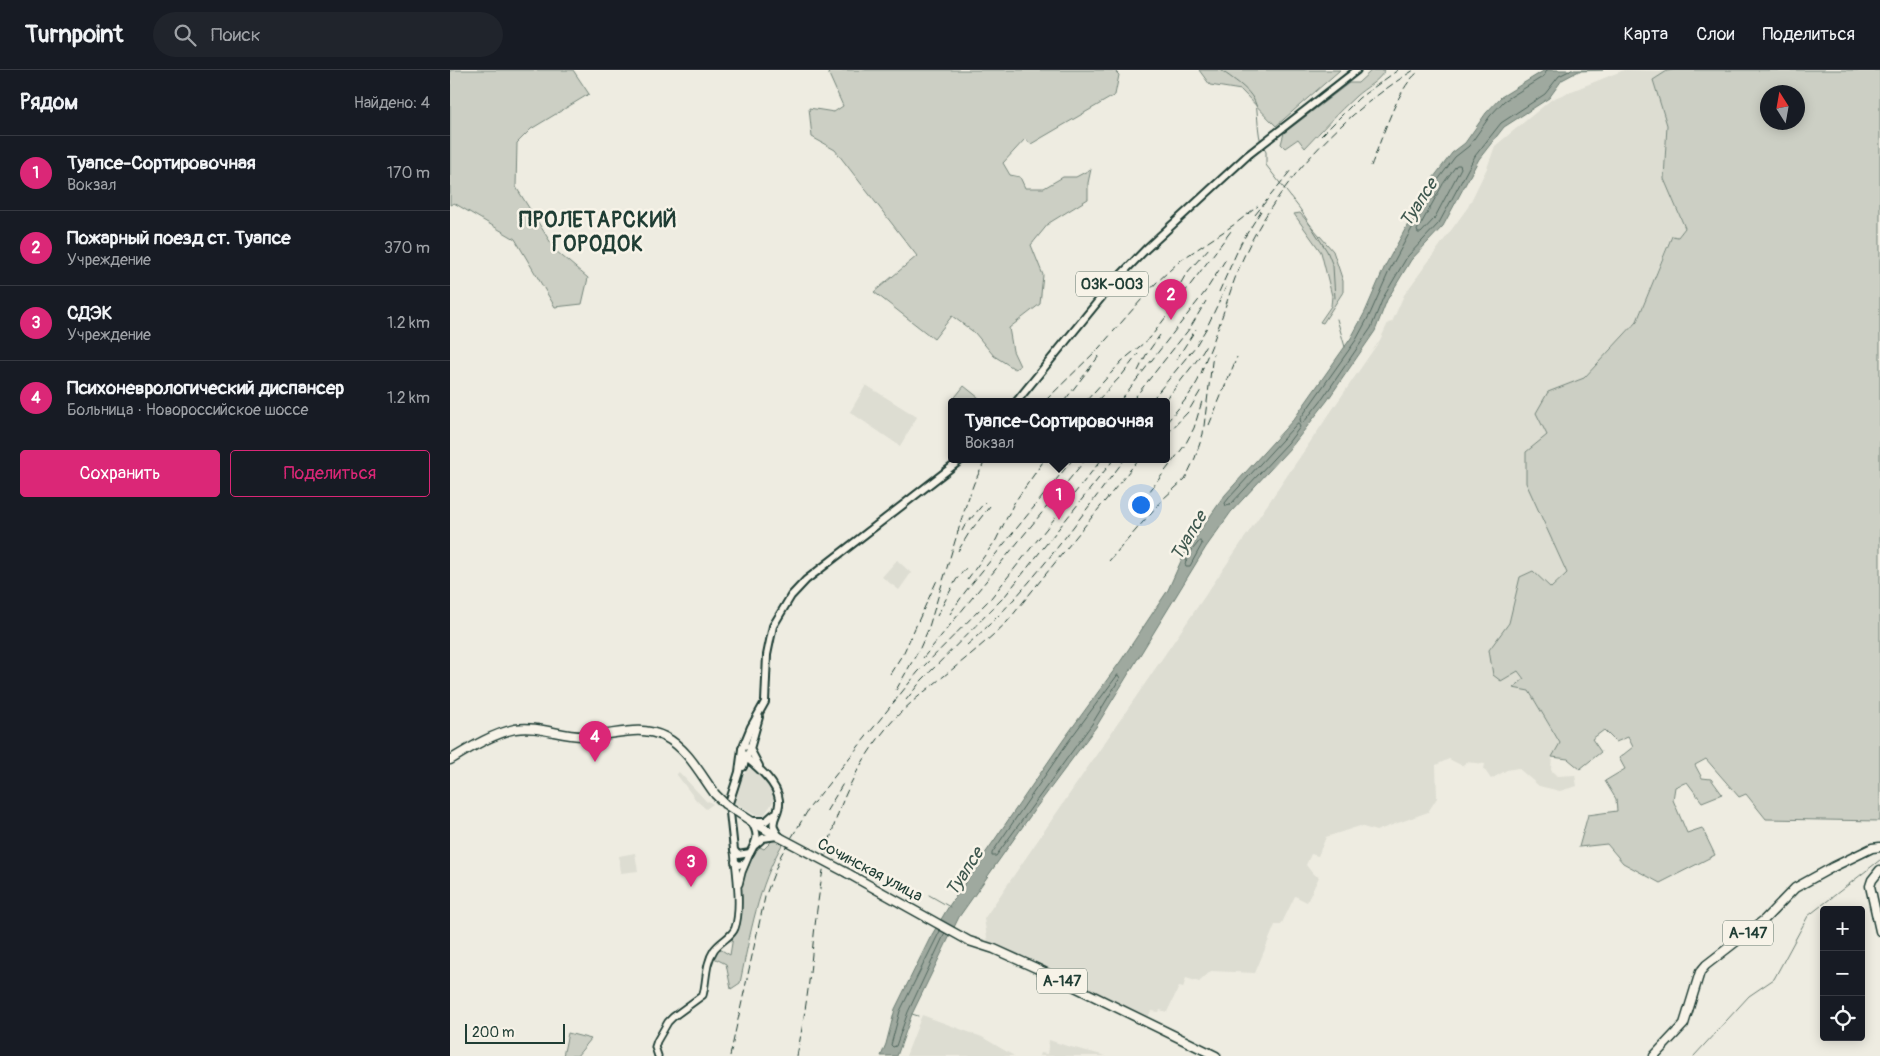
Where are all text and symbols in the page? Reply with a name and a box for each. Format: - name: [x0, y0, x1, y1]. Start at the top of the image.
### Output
- search box: [153, 12, 503, 57]
- text: Turnpoint: [25, 20, 123, 49]
- icon: search: [171, 21, 199, 49]
- text: Поиск: [211, 23, 261, 47]
- text: Карта: [1624, 23, 1668, 46]
- text: Слои: [1696, 23, 1734, 46]
- text: Поделиться: [1762, 23, 1855, 46]
- north arrow: [1760, 85, 1805, 130]
- text: Рядом: [20, 89, 78, 116]
- text: Найдено: 4: [354, 93, 430, 113]
- text: Туапсе-Сортировочная: [67, 151, 256, 175]
- text: 1: [33, 163, 39, 183]
- text: 170 m: [387, 163, 430, 183]
- water label: Туапсе: [1395, 173, 1444, 232]
- text: Вокзал: [67, 175, 116, 195]
- district label: ПРОЛЕТАРСКИЙ ГОРОДОК: [519, 207, 677, 258]
- text: Пожарный поезд ст. Туапсе: [67, 226, 291, 250]
- text: 2: [32, 238, 40, 258]
- text: 370 m: [384, 238, 430, 258]
- text: Учреждение: [67, 250, 151, 270]
- road number: 03К-003: [1076, 272, 1148, 296]
- pin: 2: [1155, 279, 1187, 320]
- text: СДЭК: [67, 301, 112, 325]
- text: 3: [32, 313, 40, 333]
- text: 1.2 km: [387, 313, 430, 333]
- text: Учреждение: [67, 325, 151, 345]
- text: Психоневрологический диспансер: [67, 376, 344, 400]
- text: 4: [31, 388, 41, 408]
- text: 1.2 km: [387, 388, 430, 408]
- popup: [948, 398, 1170, 463]
- text: Больница · Новороссийское шоссе: [67, 400, 308, 420]
- text: Туапсе-Сортировочная: [965, 409, 1153, 433]
- text: Вокзал: [965, 433, 1014, 453]
- button: Сохранить: [20, 450, 220, 497]
- button: Поделиться: [230, 450, 430, 497]
- pin: 1: [1043, 479, 1075, 520]
- your location: [1128, 492, 1154, 518]
- water label: Туапсе: [1165, 505, 1214, 565]
- pin: 4: [579, 721, 611, 762]
- street label: Сочинская улица: [814, 834, 926, 906]
- water label: Туапсе: [941, 842, 990, 901]
- pin: 3: [675, 846, 707, 887]
- map controls: [1820, 906, 1865, 1041]
- button: +: [1820, 906, 1865, 951]
- road number: А-147: [1723, 920, 1773, 946]
- button: −: [1820, 951, 1865, 996]
- road number: А-147: [1037, 968, 1087, 994]
- button: locate: [1820, 996, 1865, 1041]
- scale bar: [465, 1021, 565, 1044]
- text: 200 m: [472, 1024, 514, 1041]

